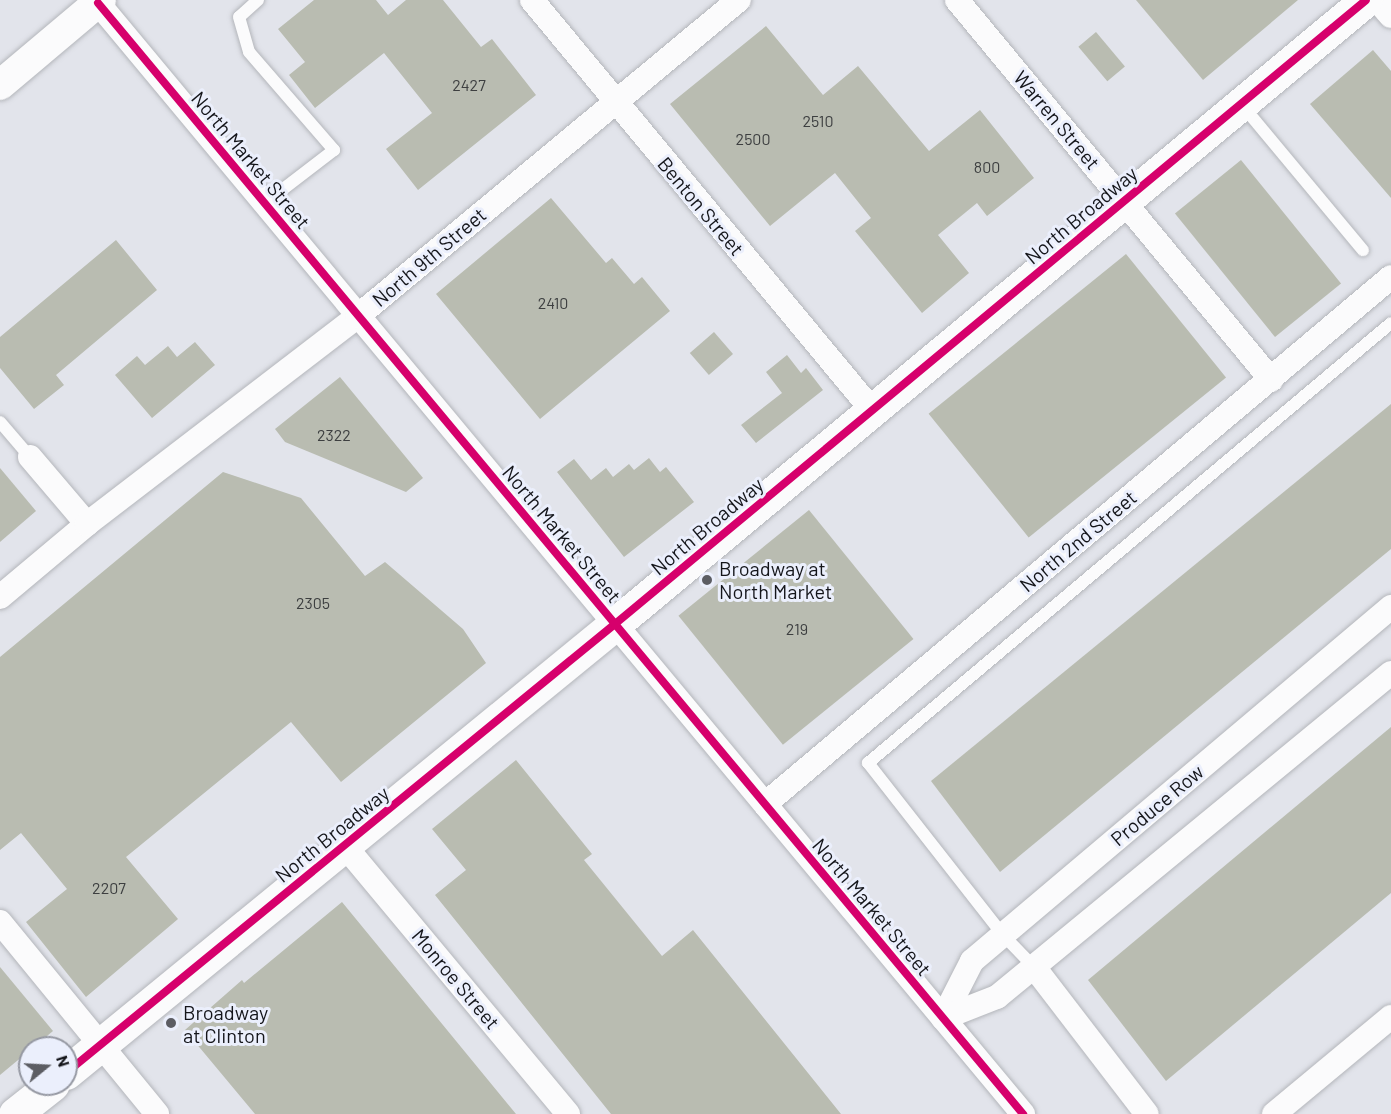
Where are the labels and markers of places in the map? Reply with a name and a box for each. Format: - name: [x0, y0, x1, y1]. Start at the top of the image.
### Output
- place label: Broadway at North Market: [719, 556, 832, 603]
- marker: Broadway at North Market: [700, 573, 714, 587]
- place label: Broadway at Clinton: [183, 1000, 268, 1047]
- marker: Broadway at Clinton: [164, 1016, 178, 1030]

